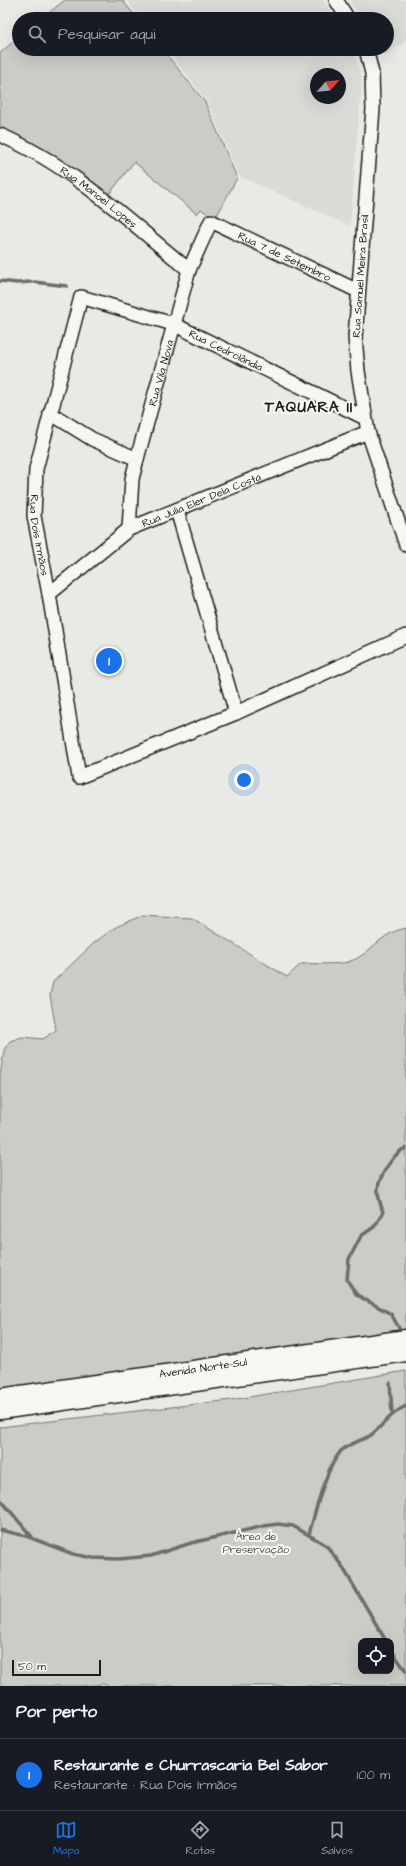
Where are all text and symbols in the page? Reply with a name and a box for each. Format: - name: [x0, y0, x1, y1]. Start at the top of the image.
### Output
- search box: [12, 12, 394, 56]
- icon: search: [26, 23, 48, 45]
- text: Pesquisar aqui: [58, 24, 155, 45]
- north arrow: [310, 68, 346, 104]
- street label: Rua Manoel Lopes: [57, 163, 141, 232]
- street label: Rua Samuel Meira Brasil: [349, 214, 372, 338]
- street label: Rua 7 de Setembro: [236, 228, 334, 285]
- street label: Rua Cedrolândia: [186, 326, 266, 375]
- street label: Rua Vila Nova: [145, 338, 178, 408]
- district label: TAQUARA II: [264, 397, 353, 418]
- street label: Rua Julia Eler Dela Costa: [140, 469, 264, 531]
- street label: Rua Dois Irmãos: [26, 494, 52, 577]
- pin: 1: [96, 646, 122, 676]
- your location: [234, 770, 254, 790]
- street label: Avenida Norte-Sul: [158, 1354, 248, 1382]
- park label: Área de Preservação: [223, 1529, 290, 1557]
- map controls: [358, 1638, 394, 1674]
- button: locate: [358, 1638, 394, 1674]
- scale bar: [12, 1658, 101, 1677]
- text: 50 m: [18, 1659, 46, 1674]
- text: Por perto: [16, 1700, 97, 1724]
- text: Restaurante e Churrascaria Bel Sabor: [54, 1755, 328, 1776]
- text: 1: [28, 1766, 30, 1784]
- text: 100 m: [357, 1766, 390, 1784]
- text: Restaurante · Rua Dois Irmãos: [54, 1776, 237, 1794]
- tab: Mapa: [53, 1819, 79, 1858]
- tab: Rotas: [185, 1819, 215, 1858]
- tab: Salvos: [321, 1819, 353, 1858]

